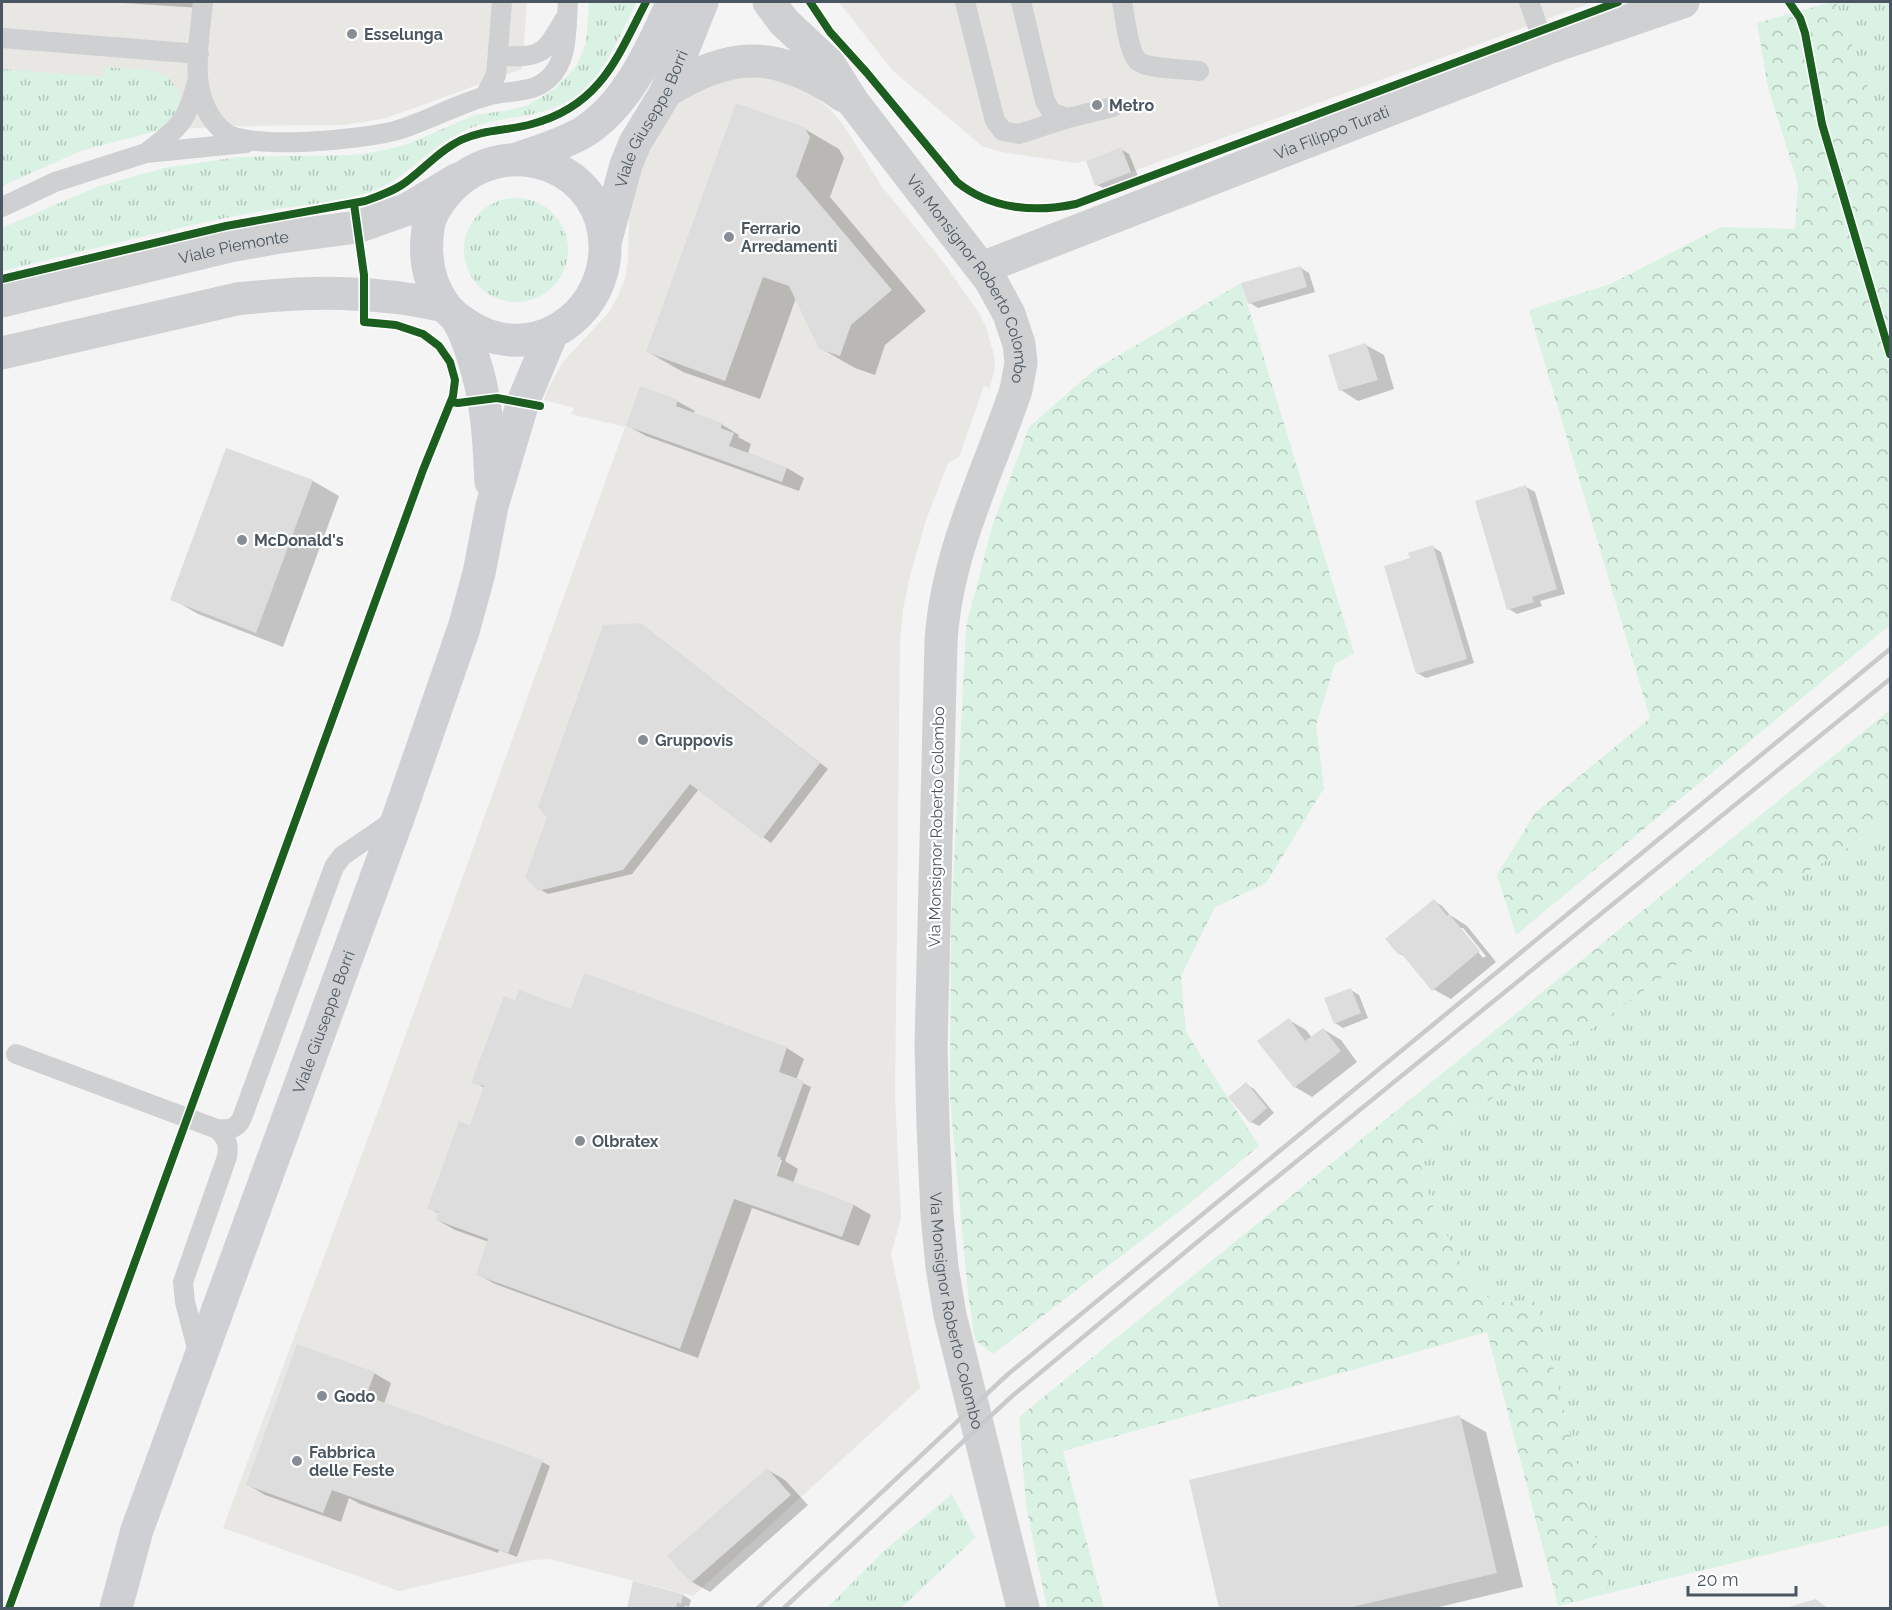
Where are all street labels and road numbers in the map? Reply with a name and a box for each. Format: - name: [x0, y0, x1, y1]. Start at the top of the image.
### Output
- street label: Viale Giuseppe Borri: [611, 48, 692, 190]
- street label: Via Filippo Turati: [1271, 102, 1392, 164]
- street label: Via Monsignor Roberto Colombo: [902, 171, 1030, 385]
- street label: Viale Piemonte: [177, 227, 290, 268]
- street label: Via Monsignor Roberto Colombo: [925, 706, 948, 948]
- street label: Viale Giuseppe Borri: [289, 948, 359, 1096]
- street label: Via Monsignor Roberto Colombo: [926, 1191, 987, 1431]

